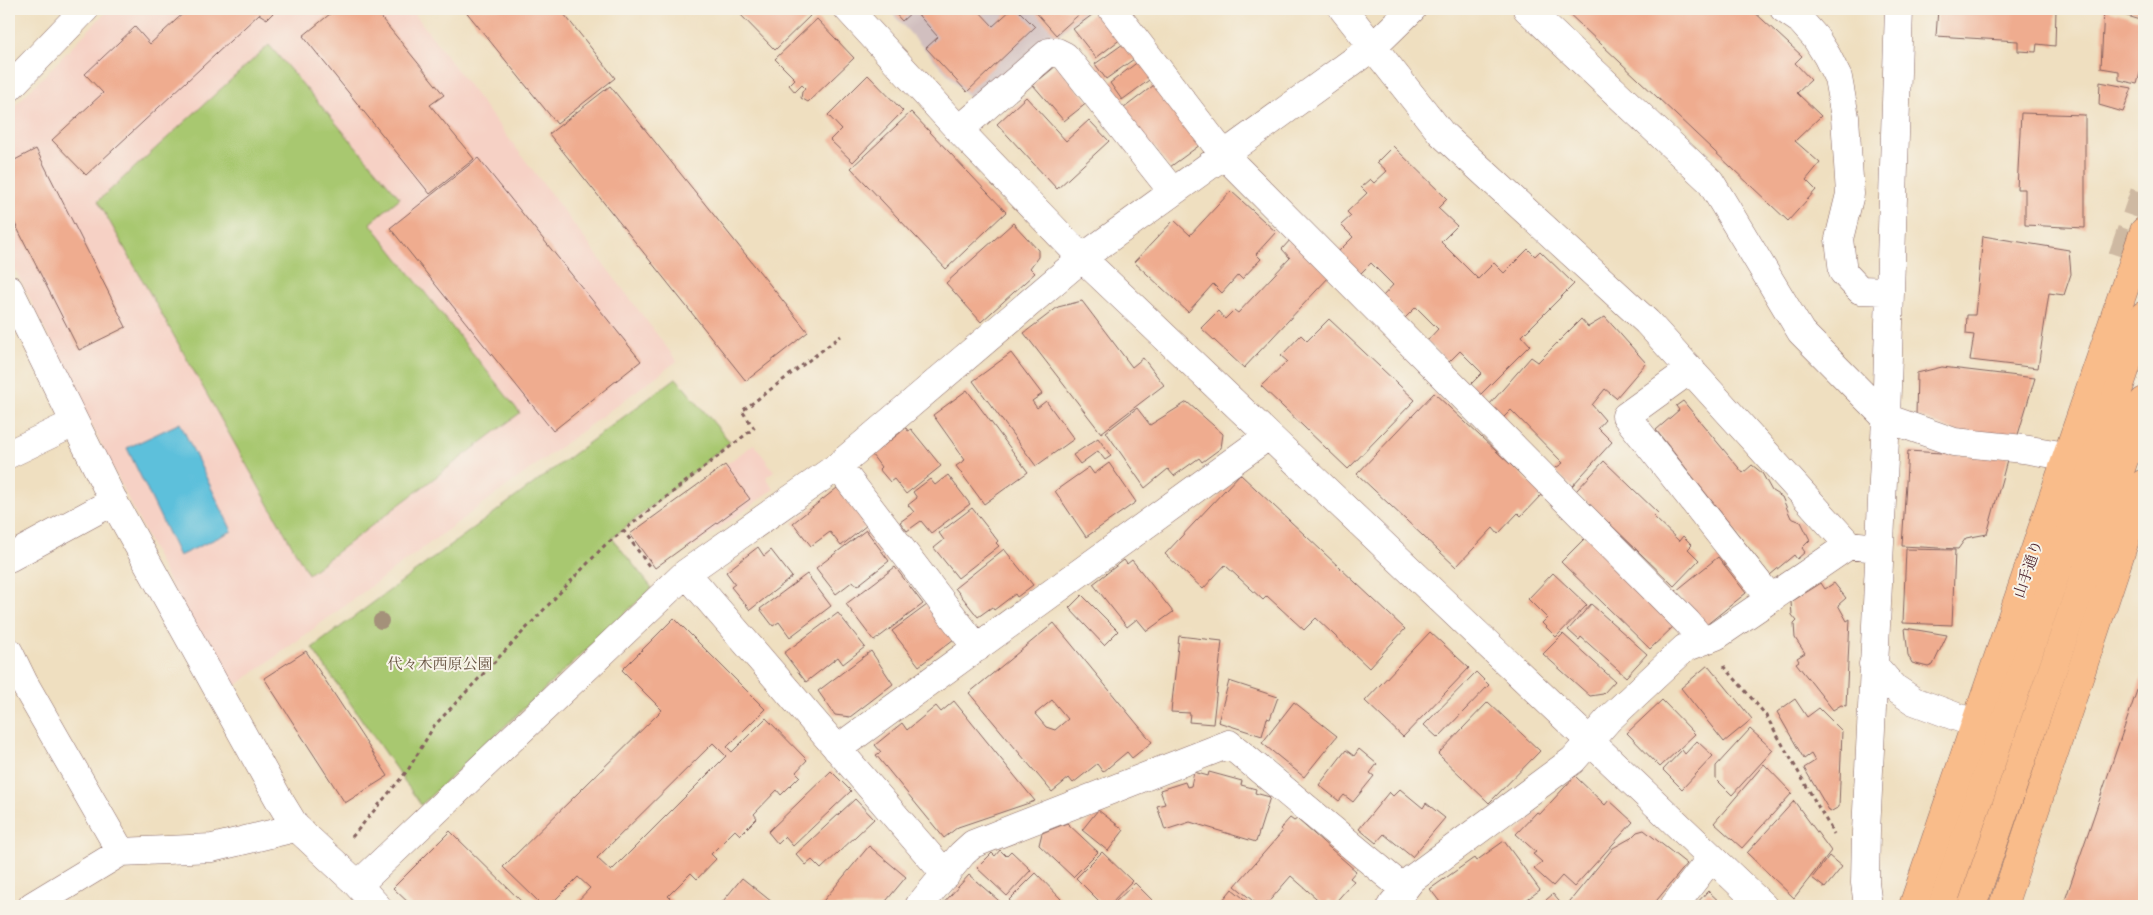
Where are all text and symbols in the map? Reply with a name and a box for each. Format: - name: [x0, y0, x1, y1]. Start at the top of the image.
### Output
- street label: 山手通り: [2010, 538, 2049, 601]
- park label: 代々木西原公園: [387, 655, 493, 676]

